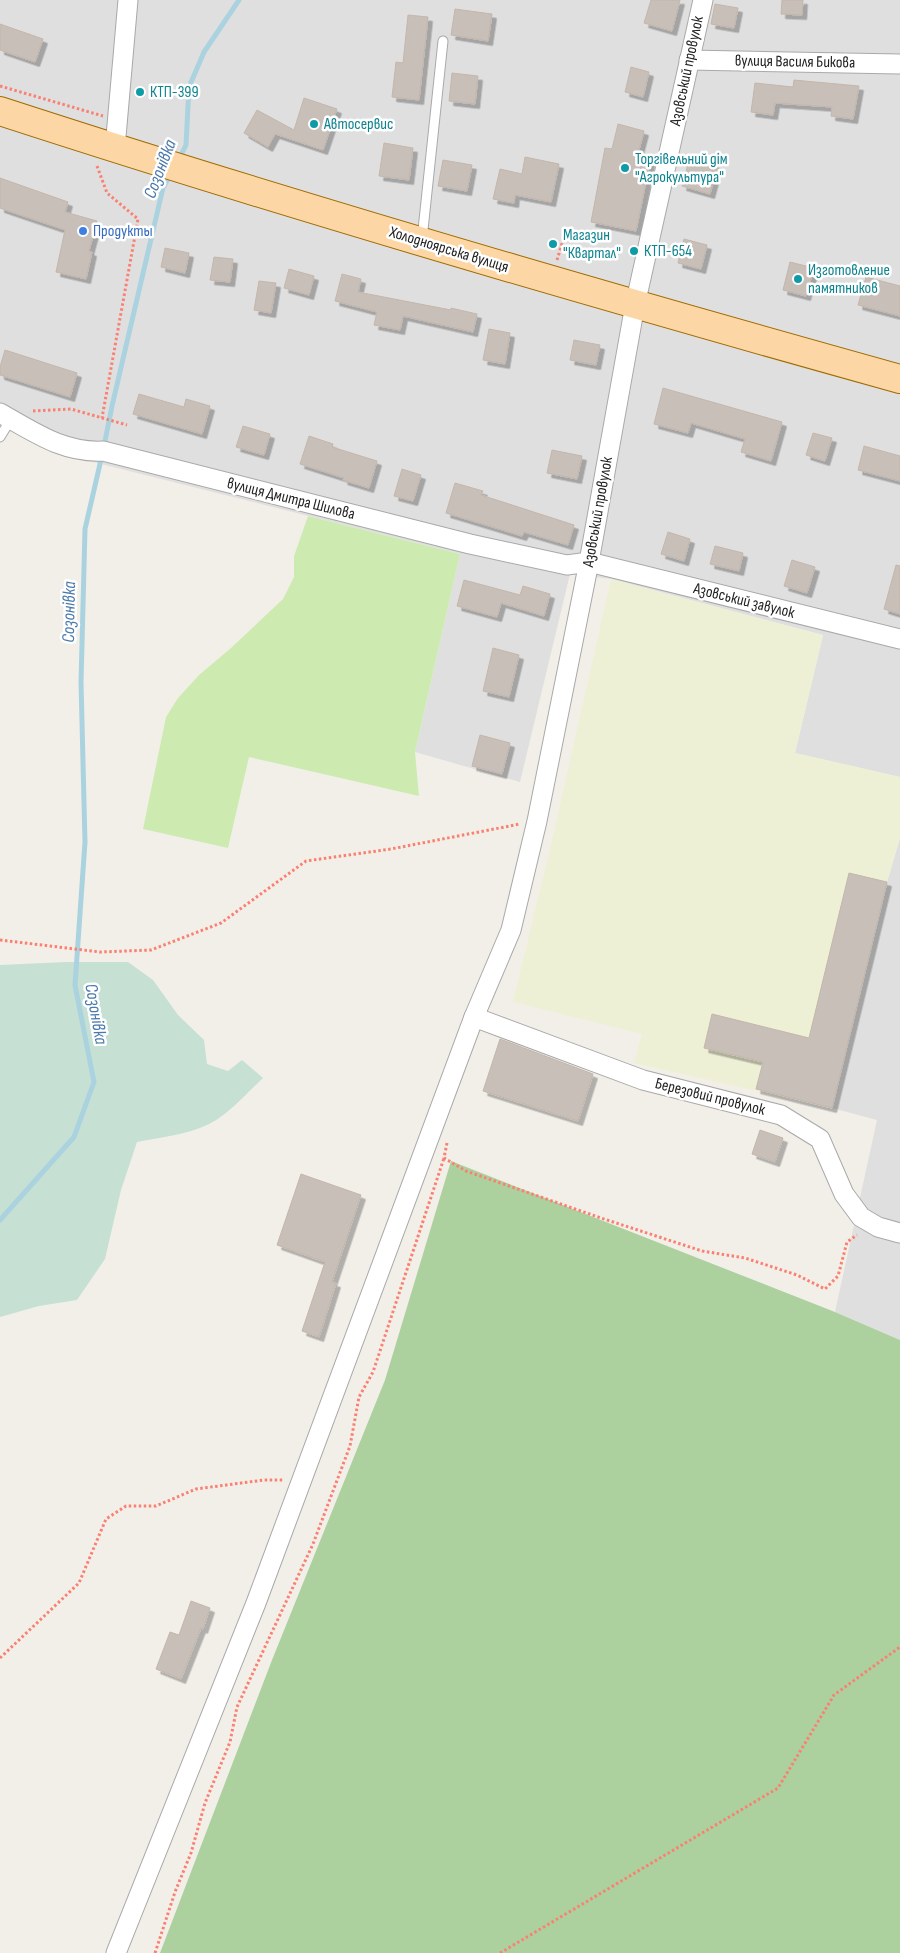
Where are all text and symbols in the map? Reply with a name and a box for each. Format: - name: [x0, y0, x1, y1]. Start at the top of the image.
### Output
- street label: Азовський провулок: [666, 13, 708, 129]
- street label: вулиця Василя Бикова: [735, 51, 855, 73]
- place label: КТП-399: [150, 83, 199, 102]
- marker: КТП-399: [134, 86, 146, 98]
- place label: Автосервис: [323, 115, 393, 134]
- marker: Автосервис: [308, 118, 320, 130]
- water label: Созонівка: [139, 136, 181, 201]
- place label: Торгівельний дім "Агрокультура": [635, 150, 727, 187]
- marker: Торгівельний дім "Агрокультура": [619, 162, 631, 174]
- place label: Продукты: [93, 222, 153, 241]
- street label: Холодноярська вулиця: [386, 223, 511, 277]
- marker: Продукты: [77, 225, 89, 237]
- place label: Магазин "Квартал": [563, 226, 621, 263]
- marker: Магазин "Квартал": [547, 238, 559, 250]
- place label: КТП-654: [644, 242, 692, 261]
- marker: КТП-654: [628, 245, 640, 257]
- place label: Изготовление памятников: [808, 261, 890, 298]
- marker: Изготовление памятников: [792, 273, 804, 285]
- street label: Азовський провулок: [579, 454, 617, 570]
- street label: вулиця Дмитра Шилова: [225, 474, 357, 524]
- street label: Азовський завулок: [690, 579, 797, 623]
- water label: Созонівка: [58, 581, 80, 643]
- water label: Созонівка: [80, 982, 112, 1047]
- street label: Березовий провулок: [653, 1074, 768, 1120]

